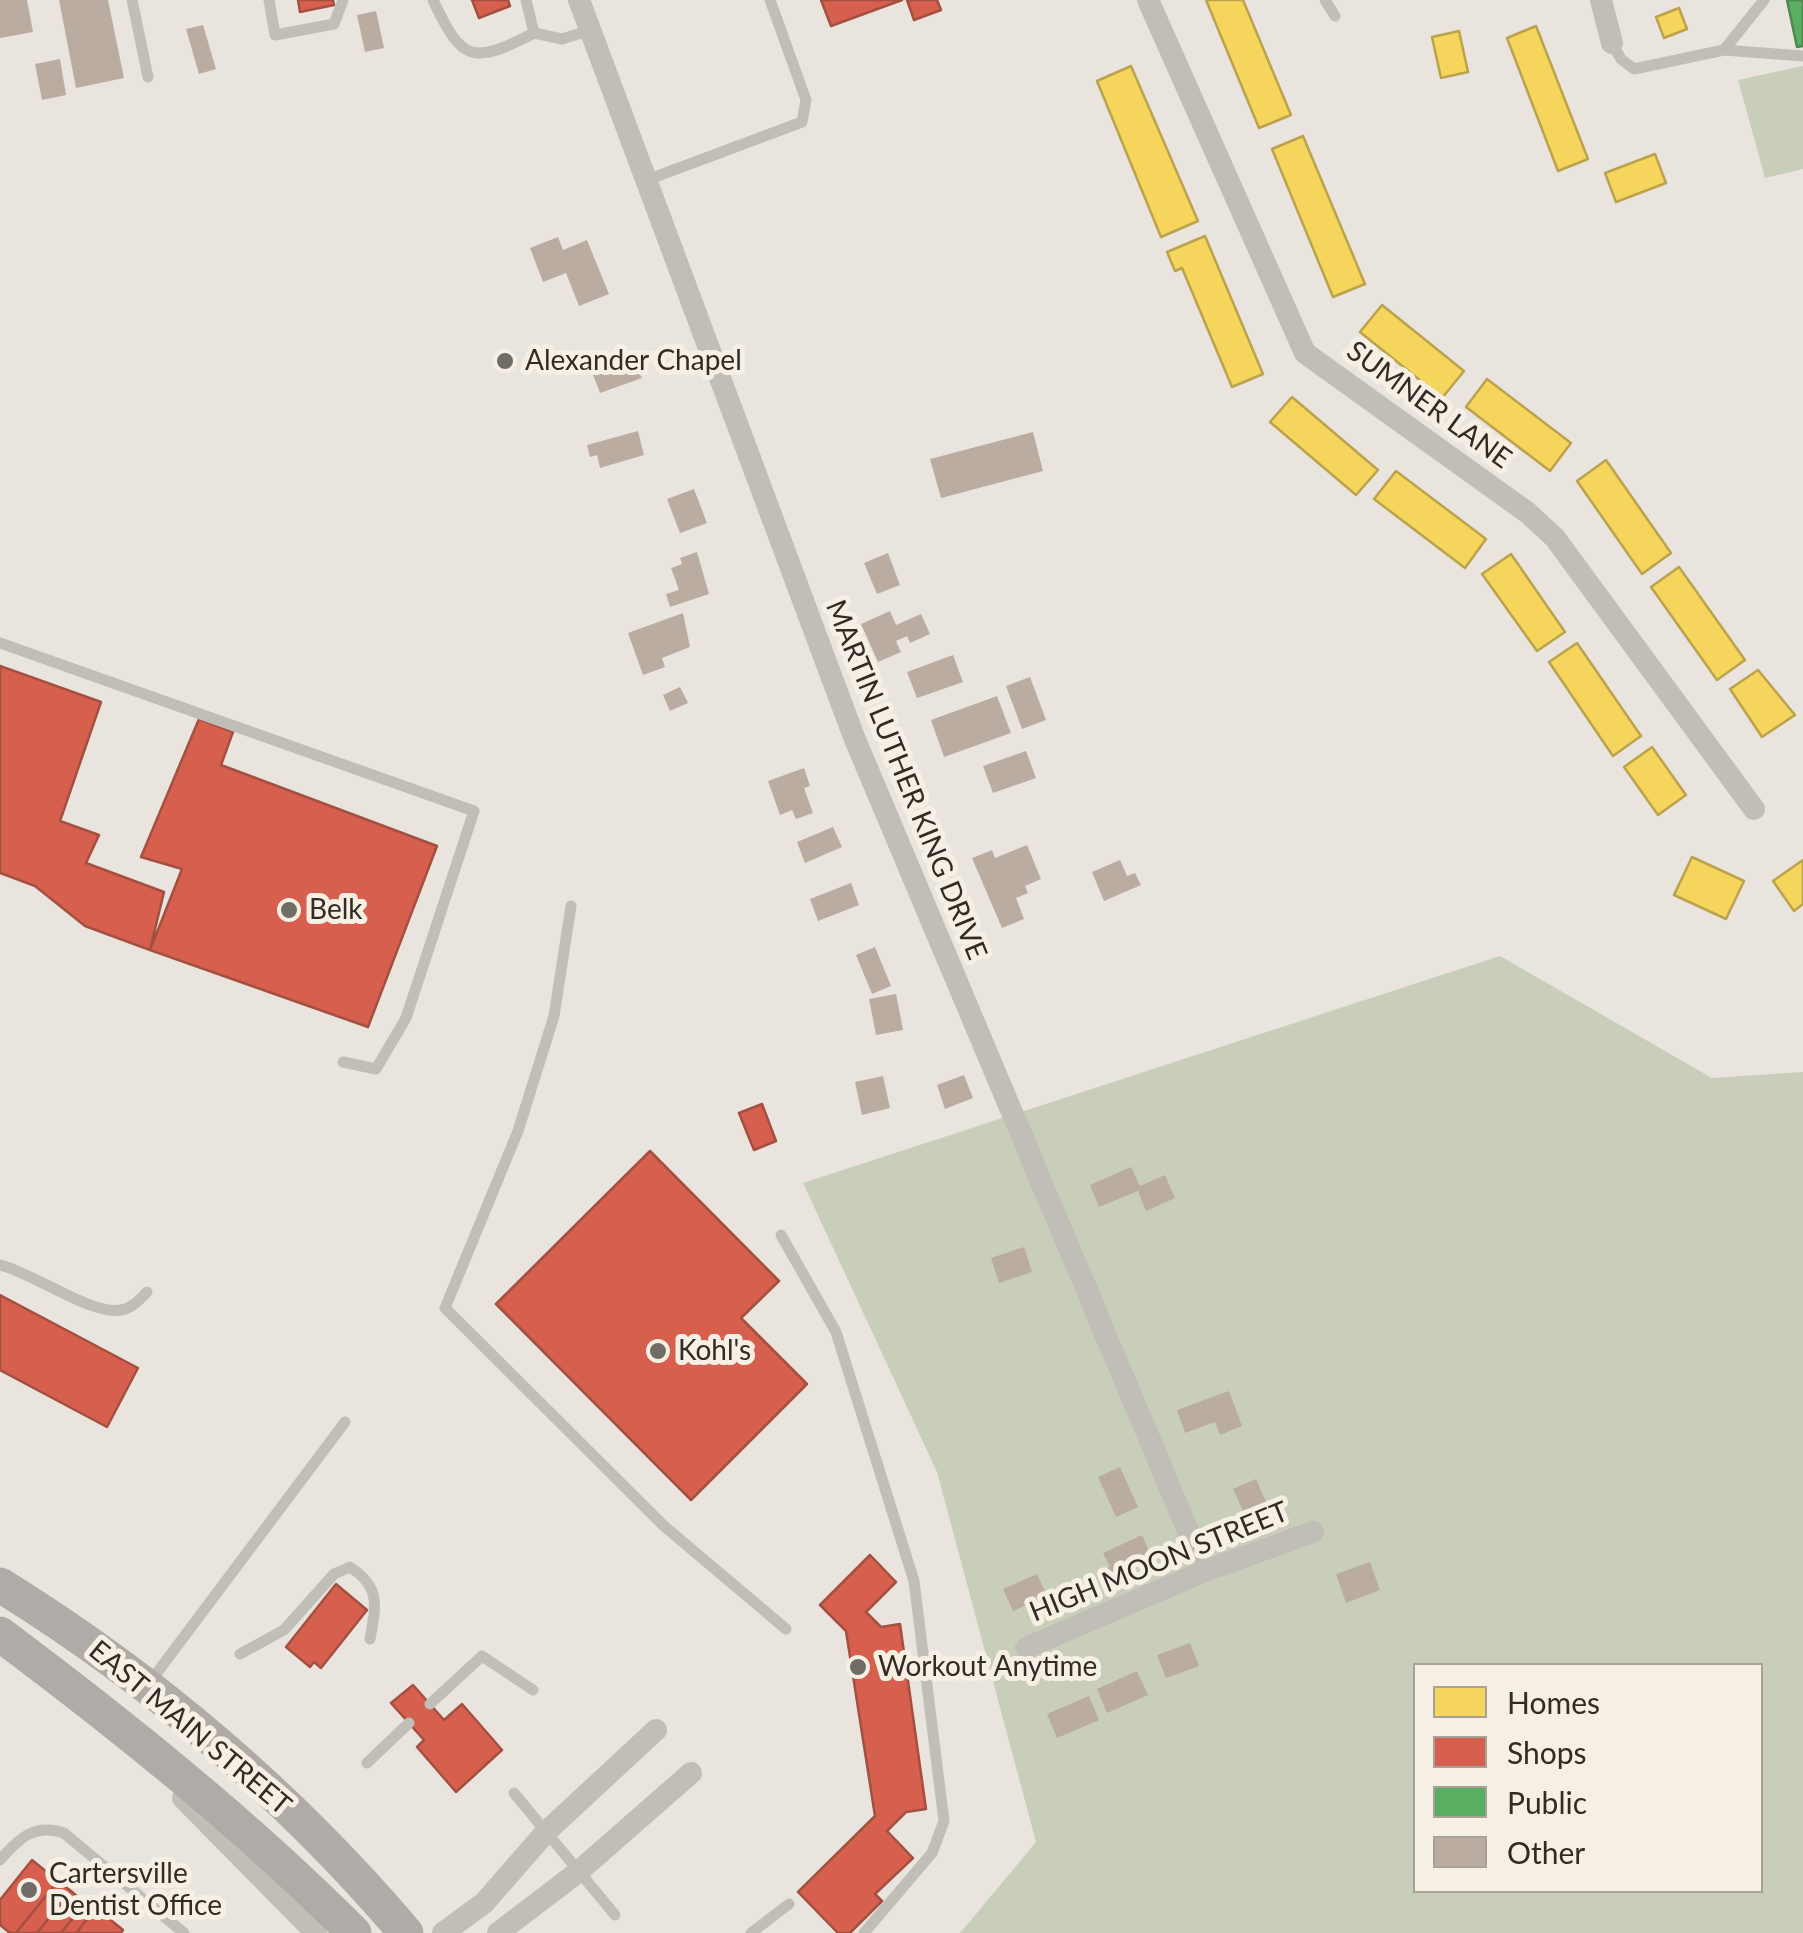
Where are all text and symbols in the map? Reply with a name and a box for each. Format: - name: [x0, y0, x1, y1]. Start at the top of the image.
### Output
- street label: SUMNER LANE: [1340, 334, 1518, 476]
- place label: Alexander Chapel: [525, 344, 742, 378]
- marker: Alexander Chapel: [494, 350, 516, 372]
- street label: MARTIN LUTHER KING DRIVE: [818, 595, 994, 965]
- place label: Belk: [309, 893, 363, 927]
- marker: Belk: [278, 899, 300, 921]
- place label: Kohl's: [678, 1334, 751, 1368]
- marker: Kohl's: [647, 1340, 669, 1362]
- street label: HIGH MOON STREET: [1025, 1495, 1293, 1629]
- street label: EAST MAIN STREET: [82, 1634, 298, 1822]
- place label: Workout Anytime: [878, 1650, 1097, 1684]
- marker: Workout Anytime: [847, 1656, 869, 1678]
- legend: [1413, 1663, 1763, 1893]
- text: Homes: [1507, 1684, 1600, 1720]
- text: Shops: [1507, 1734, 1587, 1770]
- text: Public: [1507, 1784, 1587, 1820]
- text: Other: [1507, 1834, 1585, 1870]
- place label: Cartersville Dentist Office: [49, 1857, 222, 1923]
- marker: Cartersville Dentist Office: [18, 1879, 40, 1901]

